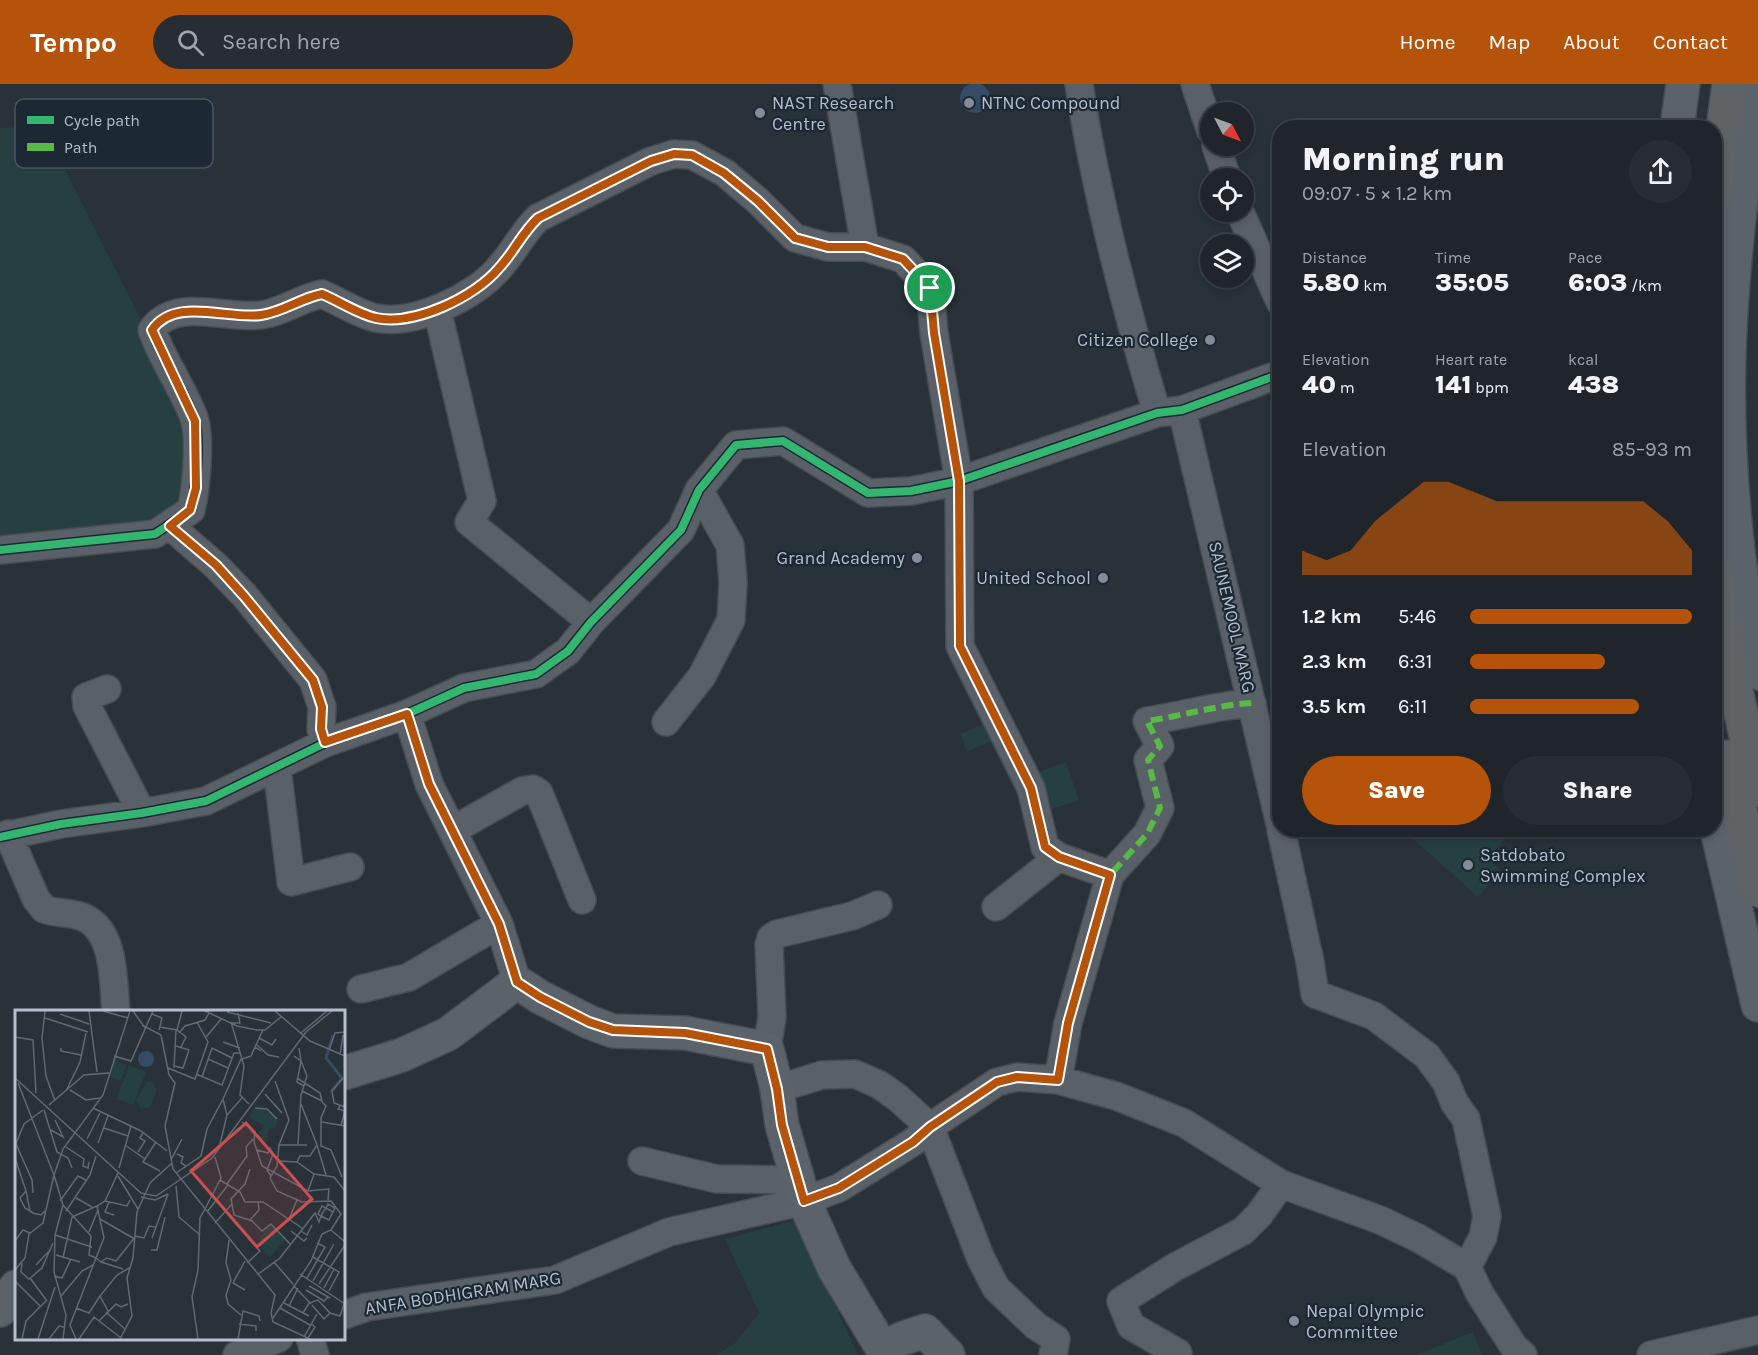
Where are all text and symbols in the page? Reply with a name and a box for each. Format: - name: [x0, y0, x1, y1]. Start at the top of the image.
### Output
- search box: [153, 15, 573, 69]
- text: Tempo: [30, 26, 117, 59]
- icon: search: [174, 26, 207, 59]
- text: Search here: [222, 29, 340, 55]
- text: Home: [1400, 30, 1456, 54]
- text: Map: [1489, 30, 1530, 54]
- text: About: [1563, 30, 1620, 54]
- text: Contact: [1653, 30, 1728, 54]
- place label: NAST Research Centre: [772, 92, 894, 135]
- place label: NTNC Compound: [981, 92, 1120, 114]
- marker: NTNC Compound: [962, 96, 976, 110]
- legend: [15, 99, 213, 168]
- north arrow: [1200, 102, 1254, 156]
- map controls: [1200, 102, 1254, 288]
- marker: NAST Research Centre: [753, 106, 767, 120]
- text: Cycle path: [64, 111, 140, 130]
- text: Path: [64, 138, 97, 157]
- text: Morning run: [1302, 140, 1505, 178]
- button: share: [1629, 140, 1692, 203]
- button: locate: [1200, 168, 1254, 222]
- text: 09:07 · 5 × 1.2 km: [1302, 182, 1452, 205]
- button: layers: [1200, 234, 1254, 288]
- text: Distance: [1302, 248, 1367, 267]
- text: Time: [1435, 248, 1471, 267]
- text: Pace: [1568, 248, 1602, 267]
- pin: [904, 262, 955, 313]
- text: 5.80: [1302, 267, 1359, 298]
- text: 35:05: [1435, 267, 1509, 298]
- text: 6:03: [1568, 267, 1627, 298]
- icon: arrive: [913, 271, 946, 304]
- text: km: [1359, 276, 1387, 295]
- text: /km: [1627, 276, 1662, 295]
- place label: Citizen College: [1077, 329, 1198, 351]
- marker: Citizen College: [1203, 333, 1217, 347]
- text: Elevation: [1302, 350, 1370, 369]
- text: Heart rate: [1435, 350, 1507, 369]
- text: kcal: [1568, 350, 1599, 369]
- text: 40: [1302, 369, 1336, 400]
- text: 141: [1435, 369, 1471, 400]
- text: 438: [1568, 369, 1619, 400]
- text: m: [1336, 378, 1355, 397]
- text: bpm: [1471, 378, 1509, 397]
- text: Elevation: [1302, 438, 1387, 461]
- text: 85–93 m: [1612, 438, 1692, 461]
- street label: SAUNEMOOL MARG: [1204, 539, 1260, 695]
- place label: Grand Academy: [777, 547, 906, 569]
- marker: Grand Academy: [910, 551, 924, 565]
- place label: United School: [976, 567, 1091, 589]
- marker: United School: [1096, 571, 1110, 585]
- text: 1.2 km: [1302, 605, 1361, 628]
- text: 5:46: [1398, 605, 1437, 628]
- text: 2.3 km: [1302, 650, 1367, 673]
- text: 6:31: [1398, 650, 1432, 673]
- text: 3.5 km: [1302, 695, 1366, 718]
- text: 6:11: [1398, 695, 1427, 718]
- button: Save: [1302, 756, 1491, 825]
- button: Share: [1503, 756, 1692, 825]
- place label: Satdobato Swimming Complex: [1480, 844, 1645, 887]
- marker: Satdobato Swimming Complex: [1461, 858, 1475, 872]
- inset map: [15, 1010, 345, 1340]
- street label: ANFA BODHIGRAM MARG: [363, 1267, 563, 1319]
- place label: Nepal Olympic Committee: [1306, 1300, 1424, 1343]
- marker: Nepal Olympic Committee: [1287, 1314, 1301, 1328]

